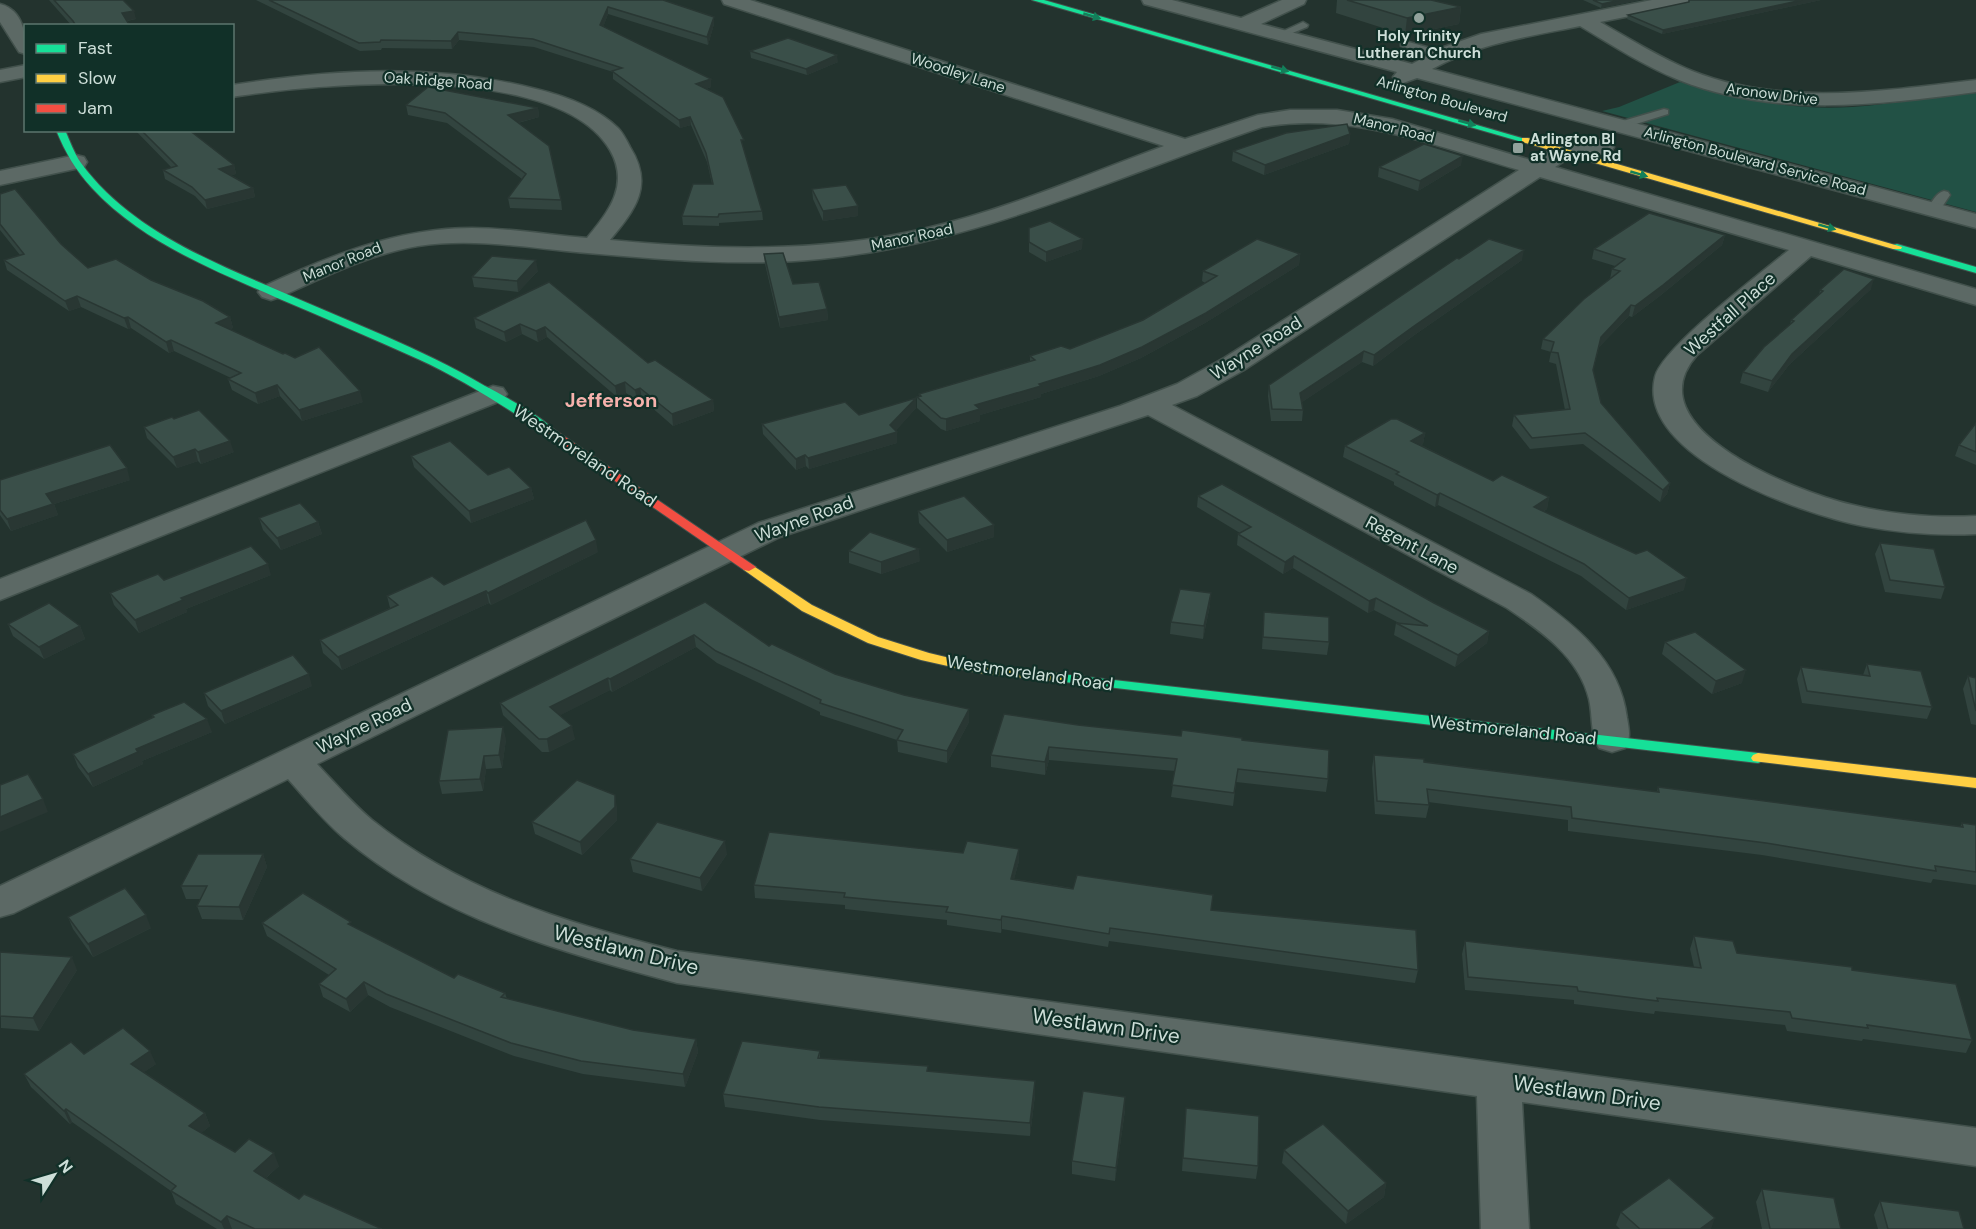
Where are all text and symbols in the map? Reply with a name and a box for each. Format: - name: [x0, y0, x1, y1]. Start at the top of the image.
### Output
- marker: Holy Trinity Lutheran Church: [1412, 11, 1426, 25]
- one-way arrow: [1083, 12, 1101, 21]
- legend: [24, 24, 234, 132]
- place label: Holy Trinity Lutheran Church: [1357, 26, 1481, 63]
- text: Fast: [78, 36, 113, 60]
- street label: Woodley Lane: [908, 48, 1008, 98]
- one-way arrow: [1271, 65, 1289, 74]
- text: Slow: [78, 66, 117, 90]
- street label: Oak Ridge Road: [383, 67, 493, 95]
- street label: Arlington Boulevard: [1374, 71, 1510, 127]
- street label: Aronow Drive: [1725, 78, 1819, 110]
- text: Jam: [78, 96, 113, 120]
- street label: Manor Road: [1351, 108, 1437, 148]
- one-way arrow: [1458, 119, 1476, 128]
- street label: Arlington Boulevard Service Road: [1642, 122, 1868, 200]
- place label: Arlington Bl at Wayne Rd: [1530, 129, 1621, 166]
- marker: Arlington Bl at Wayne Rd: [1511, 141, 1525, 155]
- one-way arrow: [1630, 169, 1648, 179]
- street label: Manor Road: [869, 219, 955, 255]
- one-way arrow: [1818, 223, 1836, 232]
- street label: Manor Road: [300, 237, 384, 287]
- street label: Westfall Place: [1679, 266, 1781, 362]
- street label: Wayne Road: [1206, 310, 1306, 386]
- district label: Jefferson: [565, 387, 657, 413]
- street label: Westmoreland Road: [509, 399, 661, 513]
- street label: Wayne Road: [751, 490, 857, 548]
- street label: Regent Lane: [1361, 510, 1463, 580]
- street label: Westmoreland Road: [945, 649, 1115, 697]
- street label: Wayne Road: [312, 693, 416, 759]
- street label: Westmoreland Road: [1428, 709, 1598, 751]
- street label: Westlawn Drive: [550, 918, 702, 982]
- street label: Westlawn Drive: [1030, 1002, 1182, 1050]
- street label: Westlawn Drive: [1511, 1069, 1663, 1117]
- north arrow: [24, 1145, 84, 1205]
- text: N: [54, 1155, 77, 1177]

